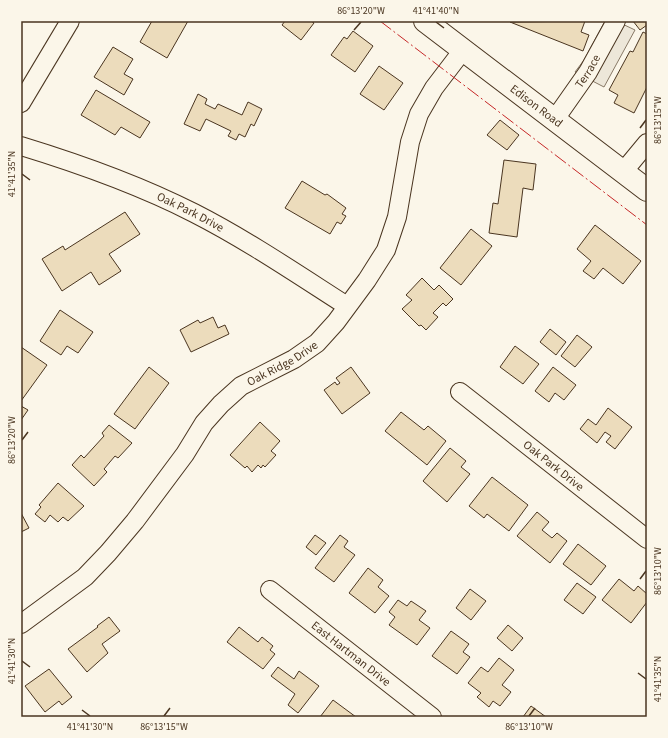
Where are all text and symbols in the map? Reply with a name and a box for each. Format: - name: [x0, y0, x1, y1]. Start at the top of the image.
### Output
- text: 86°13'20"W: [337, 4, 385, 18]
- text: 41°41'40"N: [413, 4, 459, 18]
- street label: Terrace: [571, 51, 605, 92]
- street label: Edison Road: [507, 80, 566, 131]
- text: 86°13'15"W: [651, 96, 665, 144]
- text: 41°41'35"N: [5, 151, 19, 197]
- street label: Oak Park Drive: [154, 188, 227, 236]
- street label: Oak Ridge Drive: [244, 336, 321, 390]
- text: 86°13'20"W: [5, 416, 19, 464]
- street label: Oak Park Drive: [519, 436, 588, 495]
- text: 86°13'10"W: [651, 547, 665, 595]
- street label: East Hartman Drive: [308, 617, 394, 690]
- text: 41°41'30"N: [5, 638, 19, 684]
- text: 41°41'35"N: [651, 656, 665, 702]
- text: 41°41'30"N: [67, 720, 113, 734]
- text: 86°13'15"W: [140, 720, 188, 734]
- text: 86°13'10"W: [505, 720, 553, 734]

